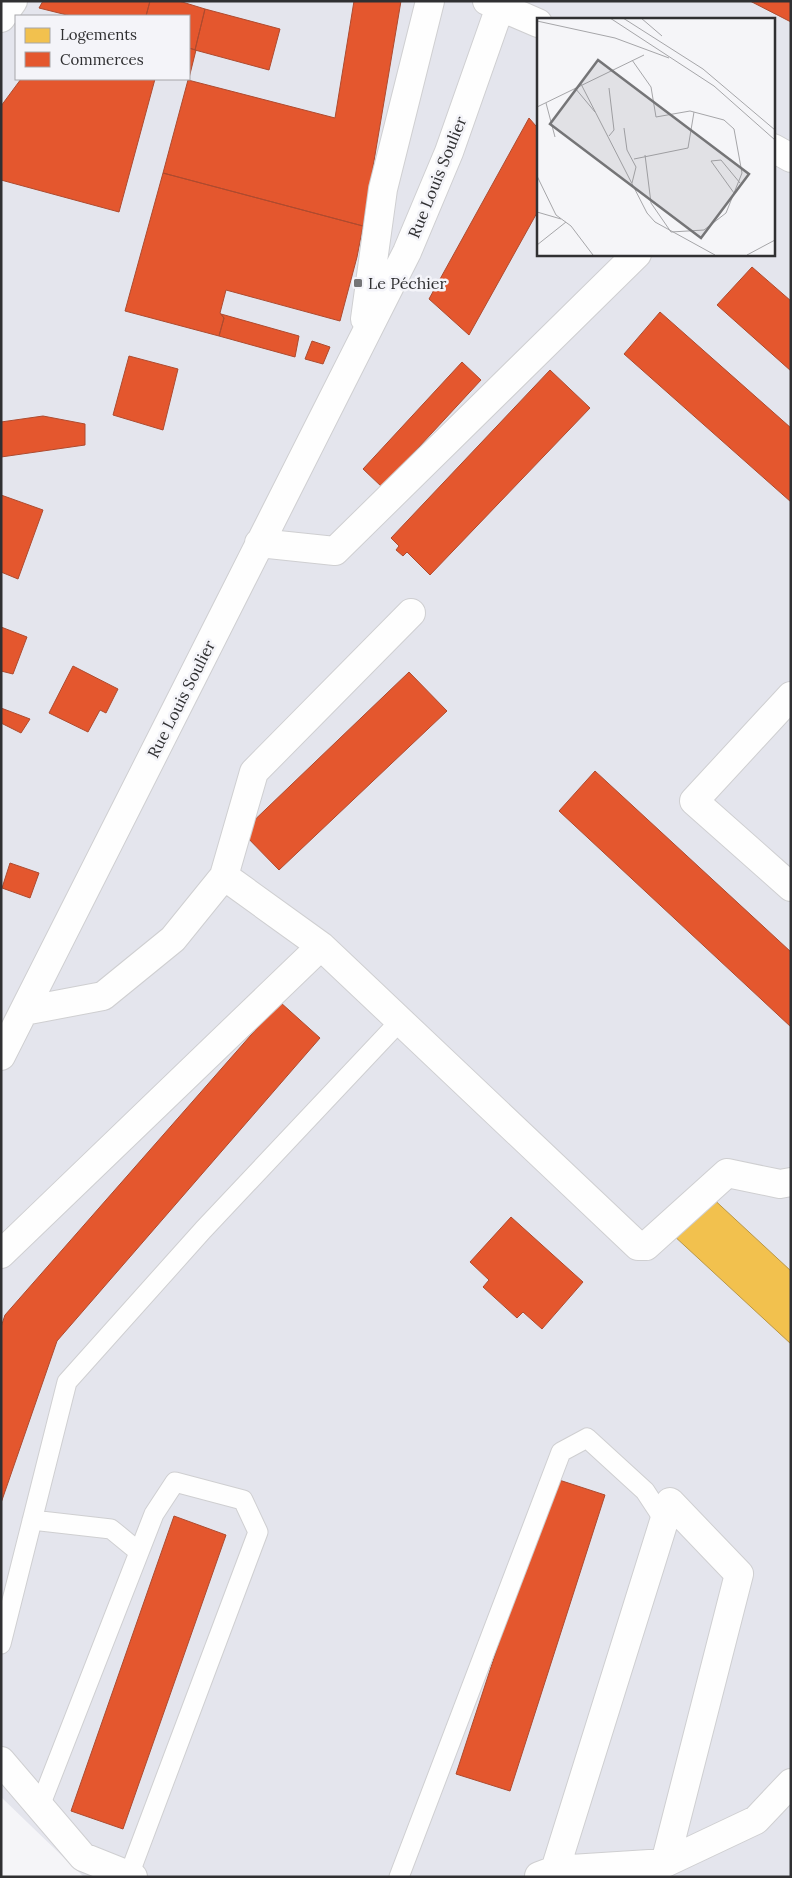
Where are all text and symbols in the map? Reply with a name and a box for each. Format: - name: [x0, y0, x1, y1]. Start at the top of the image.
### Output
- legend: [15, 15, 190, 80]
- inset map: [537, 18, 774, 255]
- text: Logements: [60, 25, 137, 44]
- text: Commerces: [60, 50, 144, 69]
- street label: Rue Louis Soulier: [404, 113, 470, 241]
- place label: Le Péchier: [368, 273, 447, 293]
- marker: Le Péchier: [352, 277, 364, 289]
- street label: Rue Louis Soulier: [143, 637, 219, 761]

